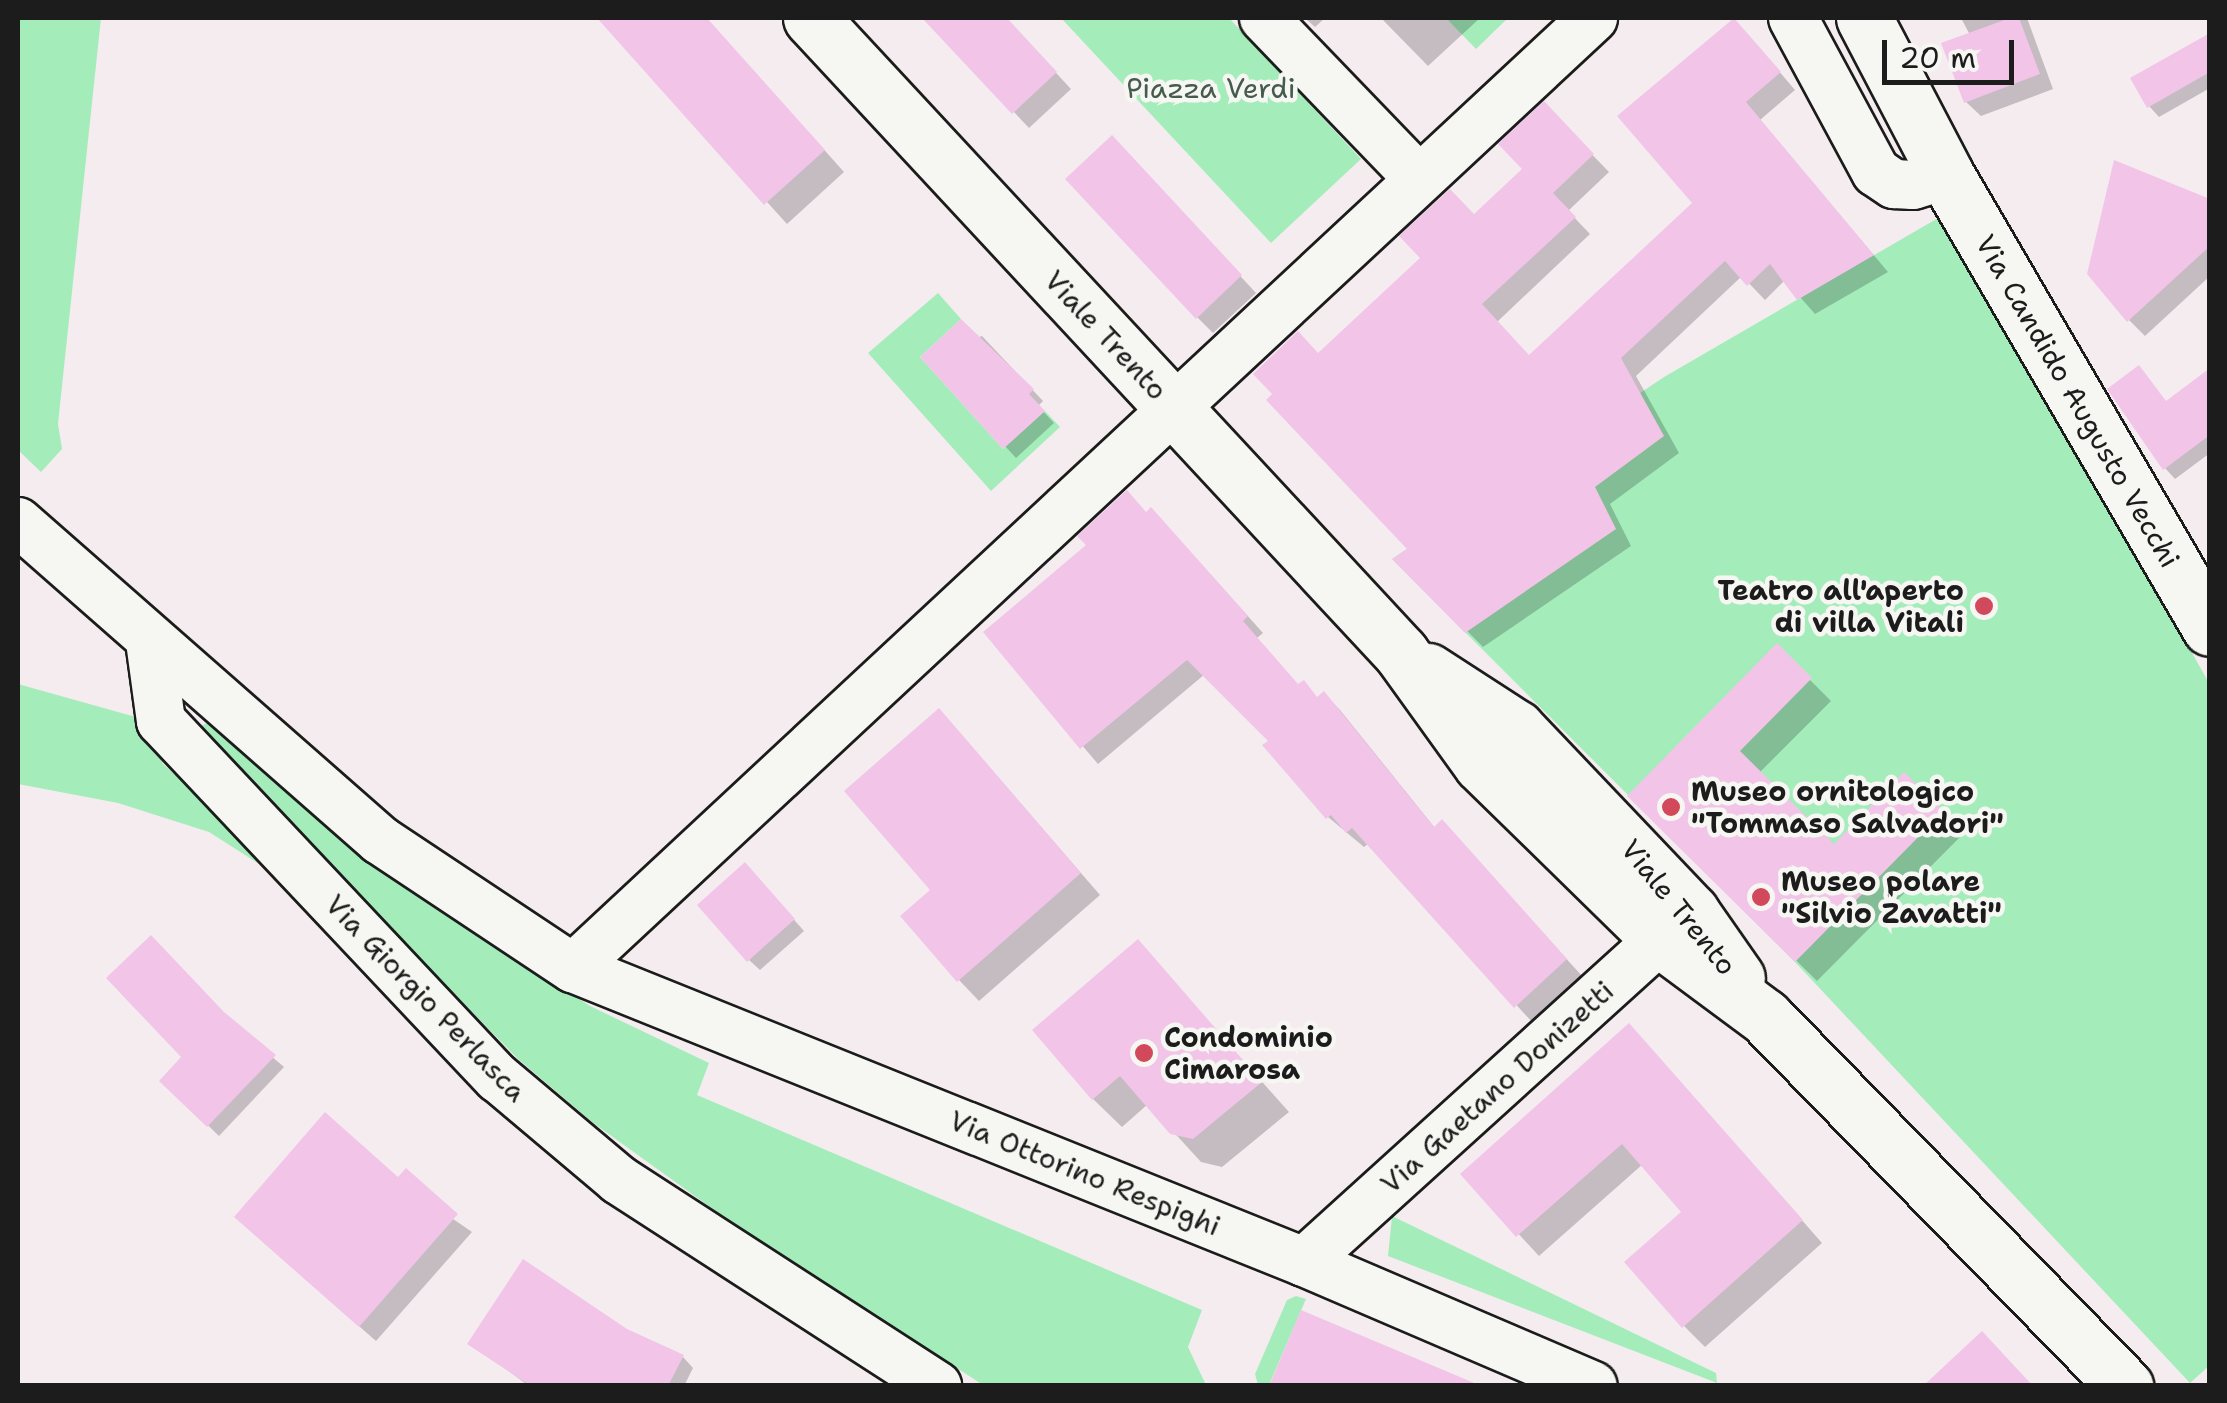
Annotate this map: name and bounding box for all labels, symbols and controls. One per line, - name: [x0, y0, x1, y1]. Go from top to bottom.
- scale bar: [1887, 20, 2020, 82]
- text: 20 m: [1899, 37, 1976, 78]
- park label: Piazza Verdi: [1126, 71, 1296, 105]
- street label: Via Candido Augusto Vecchi: [1969, 229, 2187, 573]
- street label: Viale Trento: [1038, 263, 1174, 407]
- place label: Teatro all'aperto di villa Vitali: [1718, 573, 1964, 639]
- marker: Teatro all'aperto di villa Vitali: [1973, 595, 1995, 617]
- place label: Museo ornitologico "Tommaso Salvadori": [1691, 774, 2004, 840]
- marker: Museo ornitologico "Tommaso Salvadori": [1660, 796, 1682, 818]
- street label: Viale Trento: [1614, 833, 1744, 981]
- place label: Museo polare "Silvio Zavatti": [1781, 864, 2002, 930]
- marker: Museo polare "Silvio Zavatti": [1750, 886, 1772, 908]
- street label: Via Giorgio Perlasca: [319, 888, 533, 1108]
- street label: Via Gaetano Donizetti: [1374, 974, 1620, 1200]
- place label: Condominio Cimarosa: [1164, 1020, 1333, 1086]
- marker: Condominio Cimarosa: [1133, 1042, 1155, 1064]
- street label: Via Ottorino Respighi: [945, 1103, 1225, 1243]

